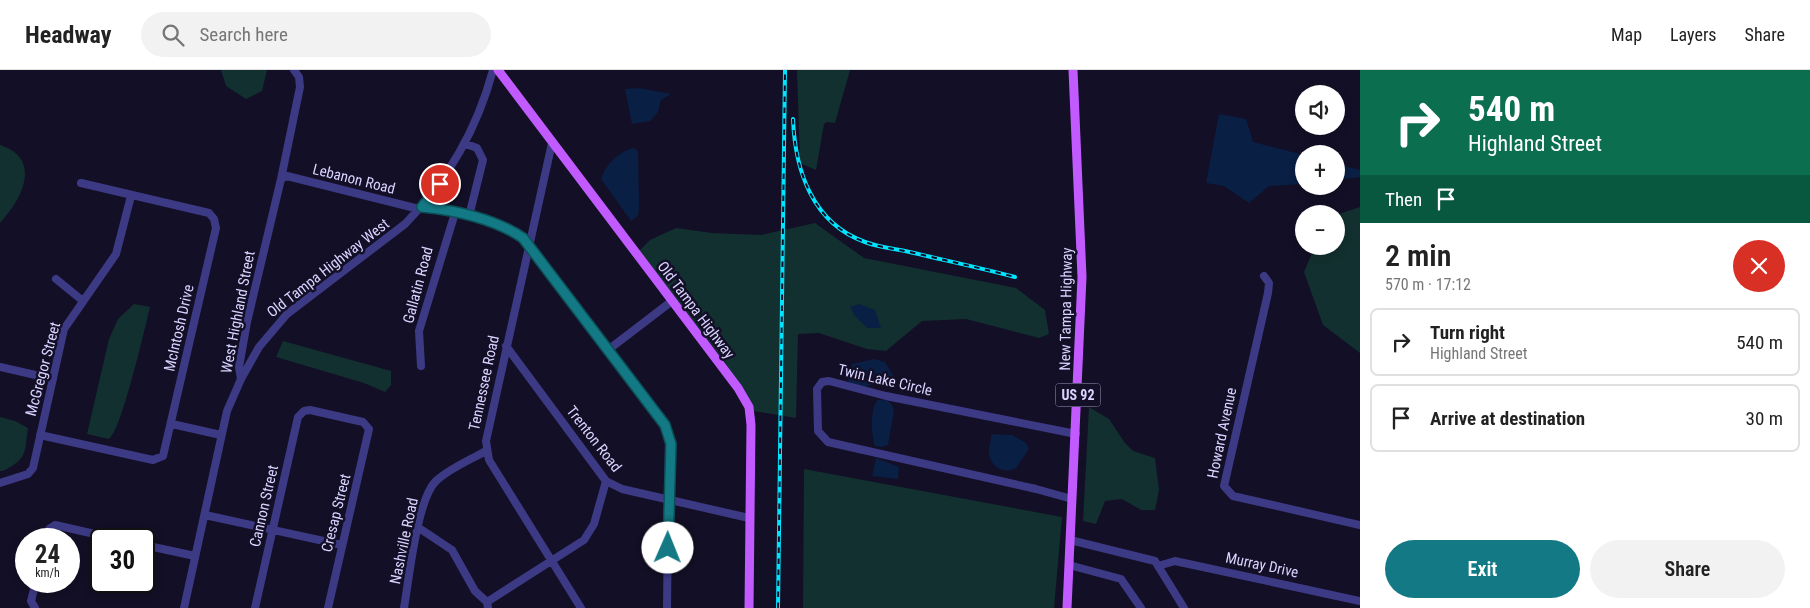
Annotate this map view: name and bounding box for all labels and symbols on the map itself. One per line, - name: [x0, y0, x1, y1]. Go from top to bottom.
- street label: Lebanon Road: [311, 160, 397, 198]
- pin: [419, 163, 461, 205]
- street label: Old Tampa Highway West: [263, 215, 393, 321]
- street label: Gallatin Road: [399, 245, 437, 325]
- street label: New Tampa Highway: [1056, 247, 1076, 371]
- street label: West Highland Street: [217, 249, 259, 375]
- street label: Old Tampa Highway: [654, 258, 738, 362]
- street label: McIntosh Drive: [160, 283, 198, 373]
- street label: McGregor Street: [22, 320, 64, 418]
- street label: Tennessee Road: [465, 334, 503, 432]
- street label: Twin Lake Circle: [836, 360, 934, 400]
- road number: US 92: [1056, 384, 1100, 406]
- street label: Howard Avenue: [1204, 386, 1240, 480]
- street label: Trenton Road: [563, 402, 625, 476]
- street label: Cannon Street: [246, 463, 282, 549]
- street label: Cresap Street: [318, 472, 354, 554]
- street label: Nashville Road: [386, 496, 422, 586]
- position arrow: [641, 521, 693, 573]
- speed limit sign: 30: [90, 528, 155, 593]
- street label: Murray Drive: [1224, 548, 1300, 582]

